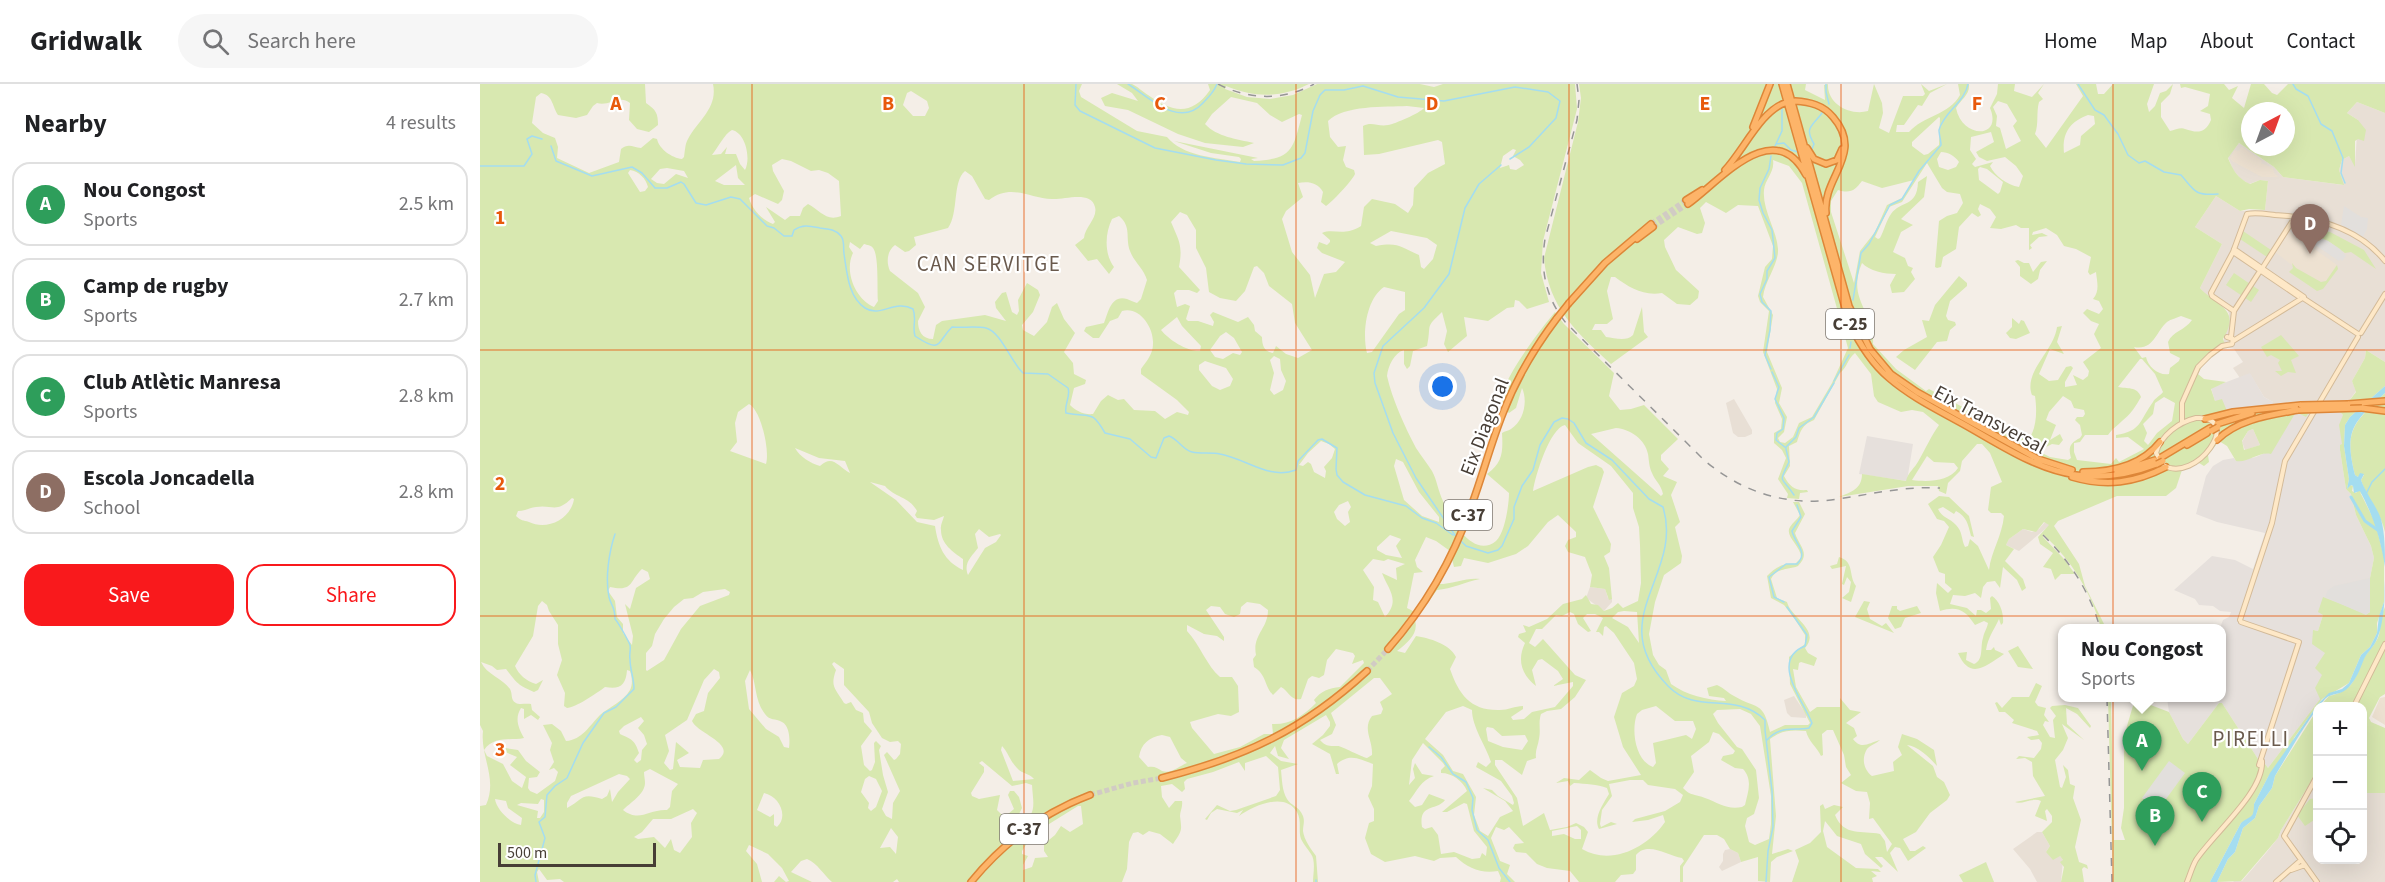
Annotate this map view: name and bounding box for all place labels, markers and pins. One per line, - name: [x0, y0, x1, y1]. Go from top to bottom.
- pin: D: [2290, 204, 2330, 254]
- pin: A: [2122, 722, 2162, 771]
- pin: C: [2182, 772, 2222, 822]
- pin: B: [2136, 796, 2174, 846]

